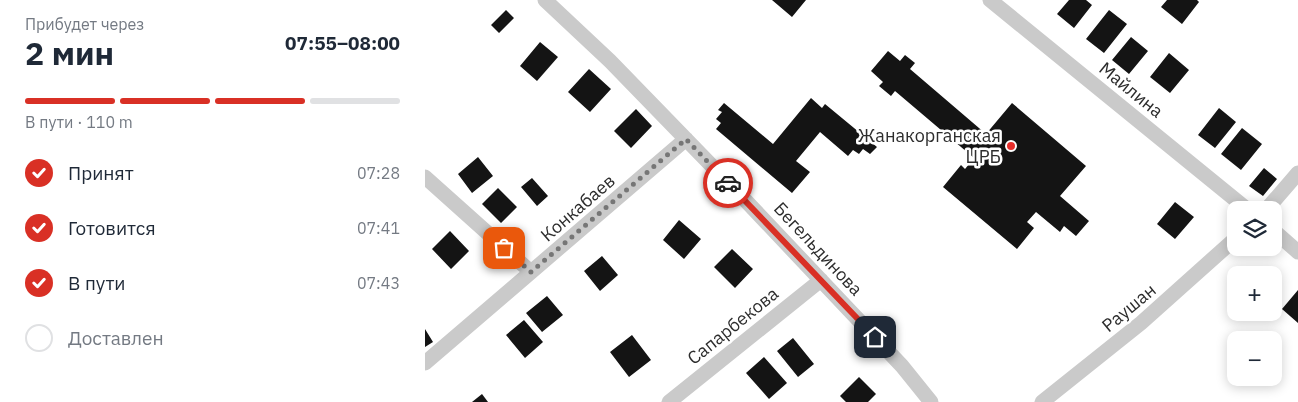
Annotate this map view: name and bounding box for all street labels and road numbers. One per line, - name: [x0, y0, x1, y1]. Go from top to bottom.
- street label: Майлина: [1095, 57, 1168, 123]
- street label: Конкабаев: [536, 169, 620, 246]
- street label: Бегельдинова: [769, 197, 868, 301]
- street label: Раушан: [1097, 278, 1161, 337]
- street label: Сапарбекова: [682, 282, 783, 369]

